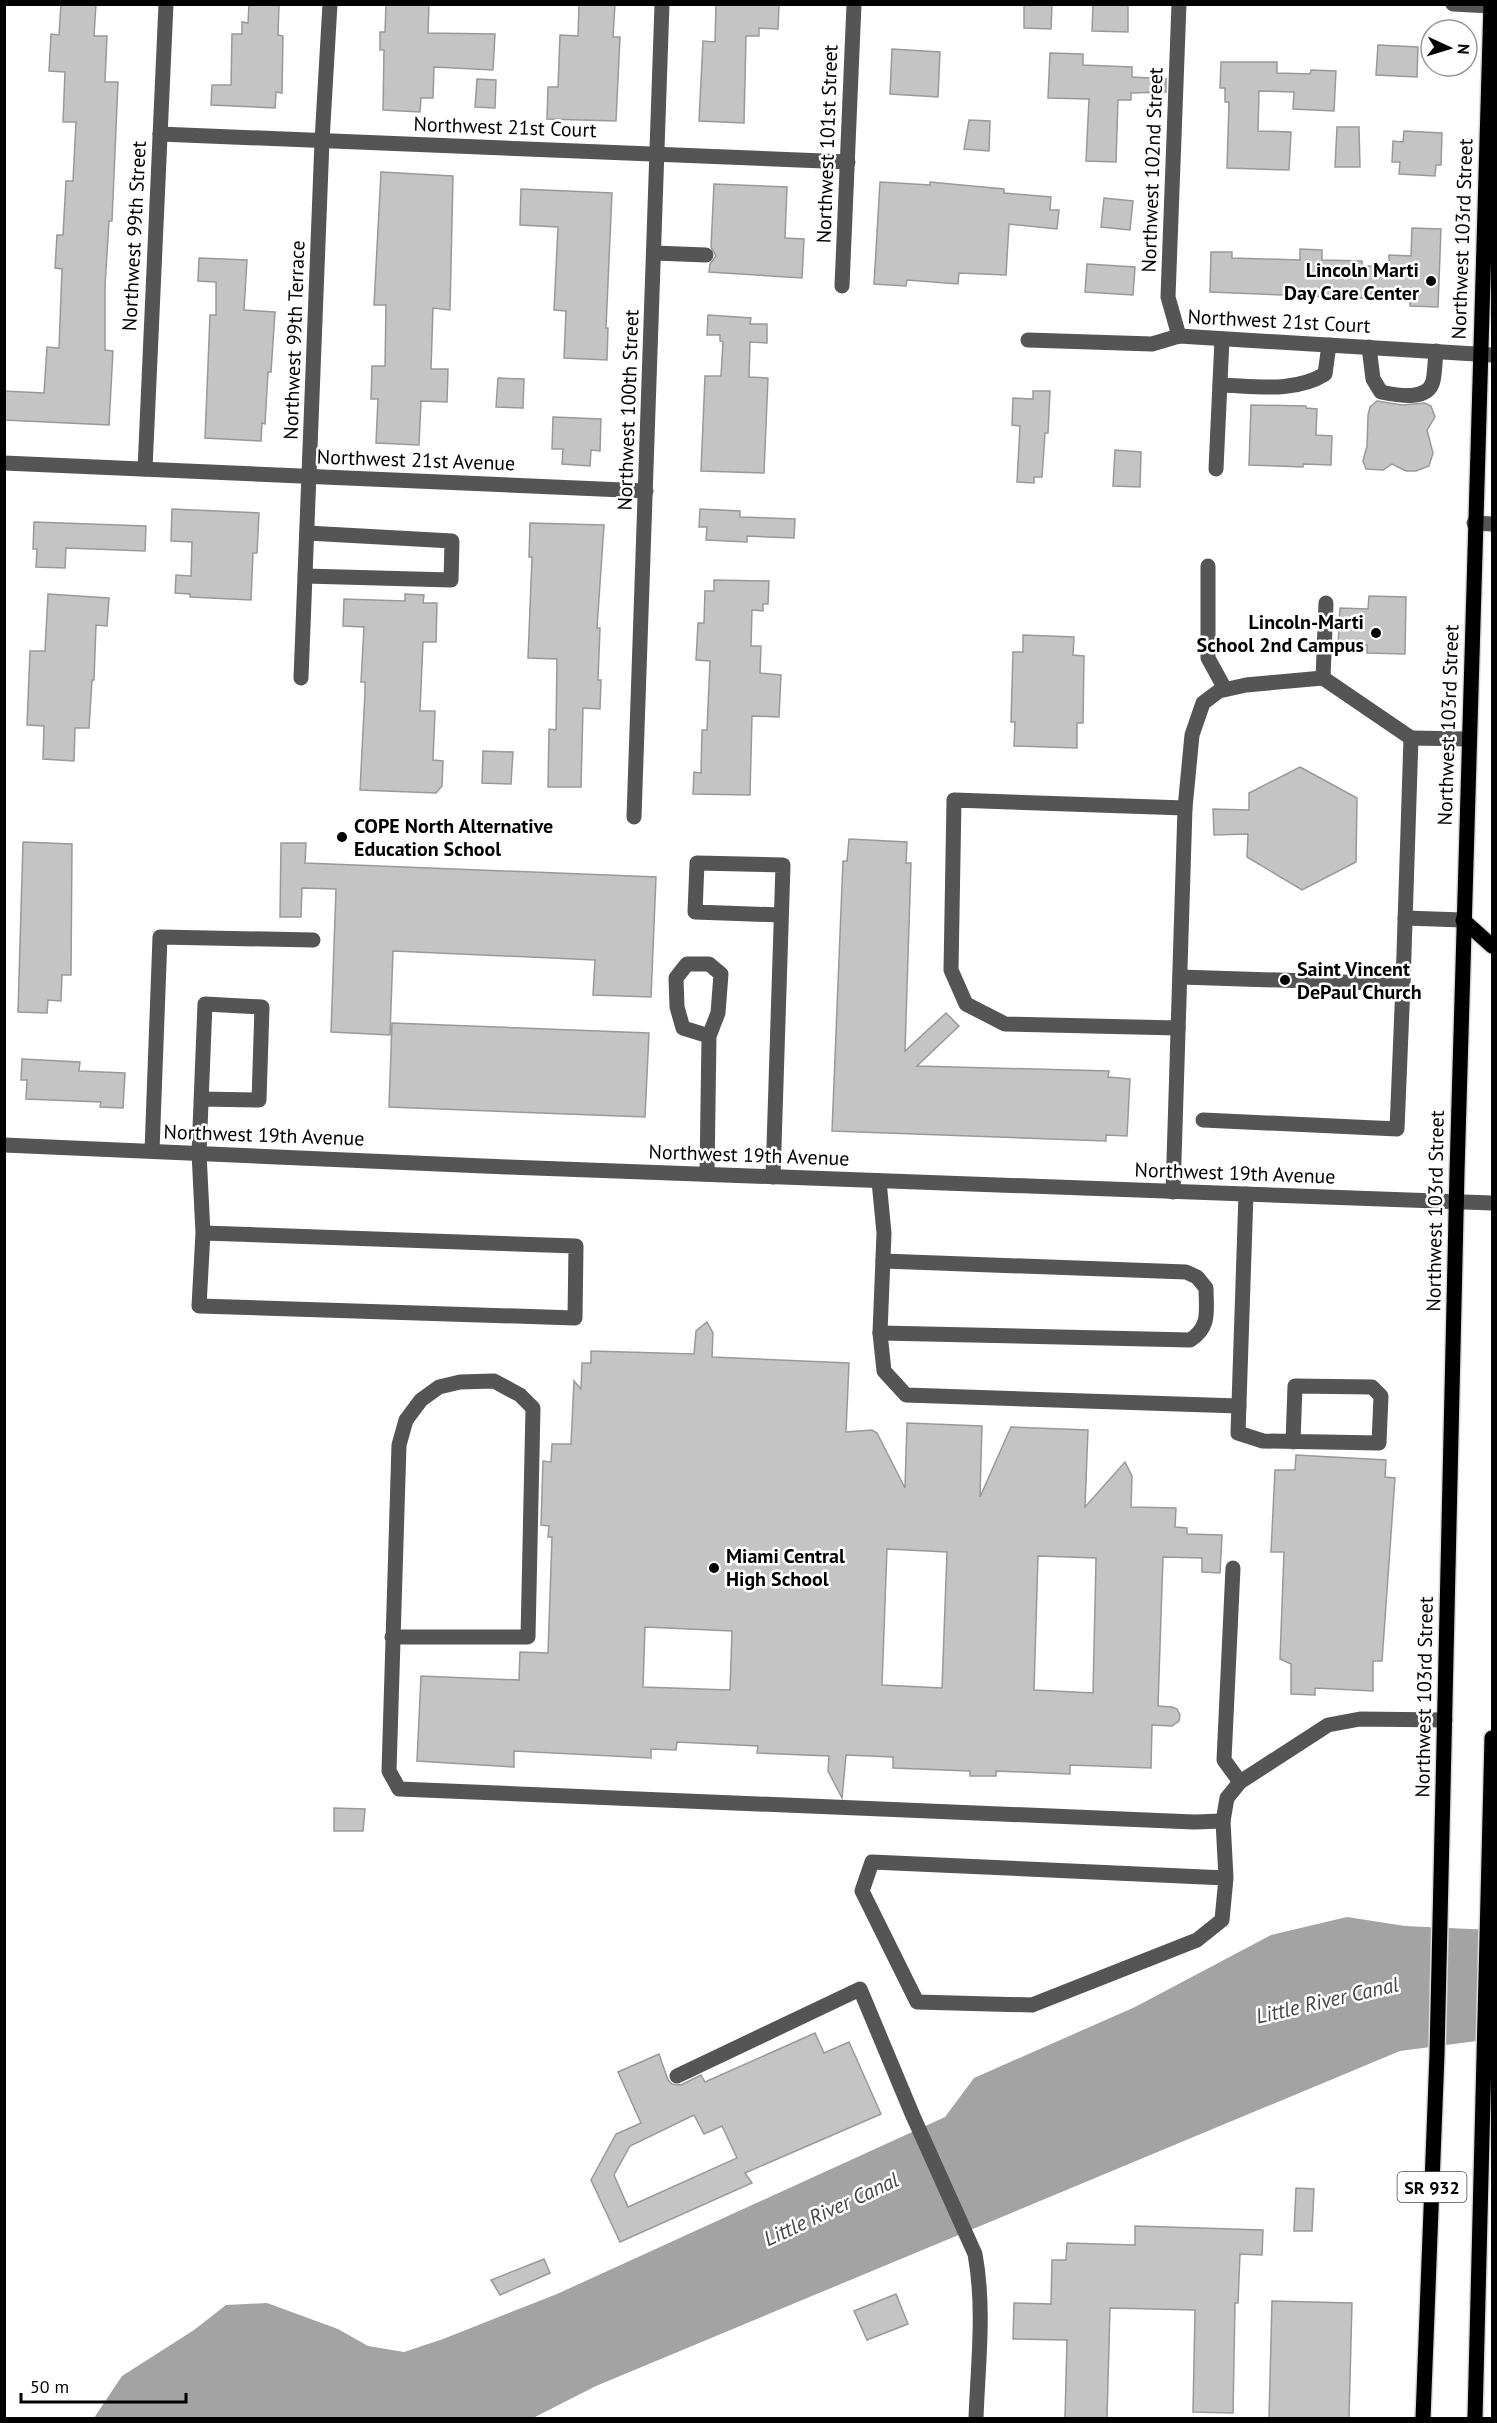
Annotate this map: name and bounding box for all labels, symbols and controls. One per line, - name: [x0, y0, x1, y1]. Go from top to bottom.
- north arrow: [1419, 18, 1479, 78]
- text: N: [1454, 43, 1474, 55]
- street label: Northwest 101st Street: [811, 44, 843, 244]
- street label: Northwest 102nd Street: [1135, 67, 1169, 273]
- street label: Northwest 21st Court: [413, 111, 597, 143]
- street label: Northwest 103rd Street: [1445, 138, 1479, 340]
- street label: Northwest 99th Street: [116, 140, 152, 332]
- street label: Northwest 99th Terrace: [278, 240, 310, 440]
- place label: Lincoln Marti Day Care Center: [1284, 257, 1419, 306]
- marker: Lincoln Marti Day Care Center: [1424, 274, 1438, 288]
- street label: Northwest 21st Court: [1187, 303, 1371, 339]
- street label: Northwest 100th Street: [611, 309, 645, 511]
- street label: Northwest 21st Avenue: [316, 444, 516, 476]
- place label: Lincoln-Marti School 2nd Campus: [1197, 609, 1364, 658]
- street label: Northwest 103rd Street: [1431, 624, 1465, 826]
- marker: Lincoln-Marti School 2nd Campus: [1369, 626, 1383, 640]
- place label: COPE North Alternative Education School: [354, 813, 553, 862]
- marker: COPE North Alternative Education School: [335, 830, 349, 844]
- place label: Saint Vincent DePaul Church: [1297, 956, 1422, 1005]
- marker: Saint Vincent DePaul Church: [1278, 973, 1292, 987]
- street label: Northwest 103rd Street: [1420, 1110, 1450, 1312]
- street label: Northwest 19th Avenue: [163, 1118, 365, 1152]
- street label: Northwest 19th Avenue: [648, 1138, 850, 1172]
- street label: Northwest 19th Avenue: [1134, 1156, 1336, 1190]
- place label: Miami Central High School: [726, 1543, 845, 1592]
- marker: Miami Central High School: [707, 1561, 721, 1575]
- street label: Northwest 103rd Street: [1409, 1596, 1439, 1798]
- water label: Little River Canal: [1253, 1970, 1401, 2030]
- water label: Little River Canal: [759, 2166, 903, 2252]
- road number: SR 932: [1398, 2172, 1466, 2202]
- scale bar: [21, 2366, 186, 2404]
- text: 50 m: [30, 2375, 69, 2398]

